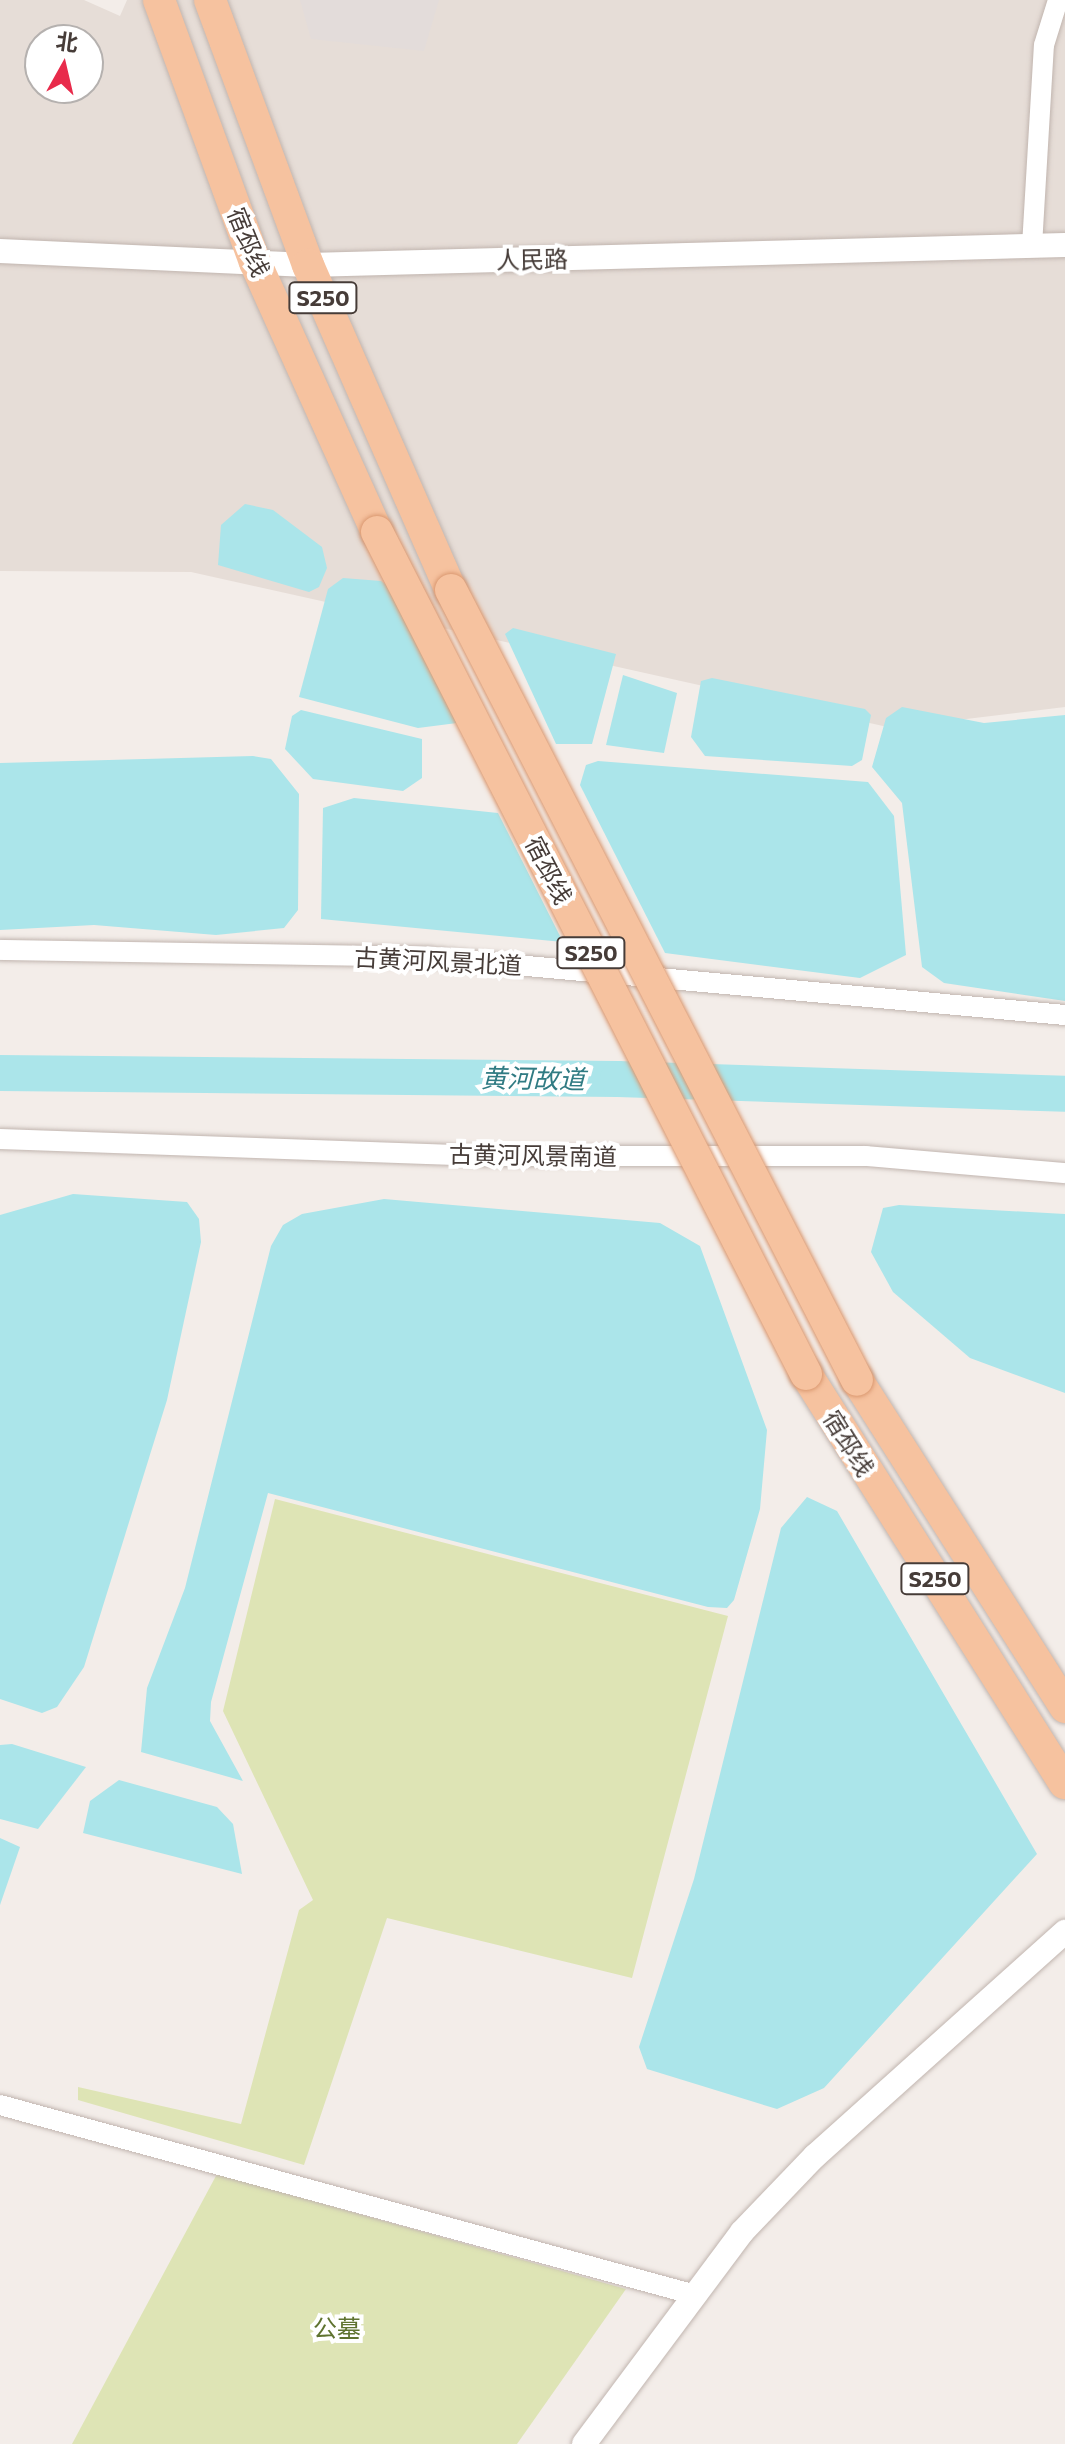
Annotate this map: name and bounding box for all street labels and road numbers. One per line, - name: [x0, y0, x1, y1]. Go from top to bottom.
- street label: 宿邳线: [222, 203, 276, 281]
- street label: 人民路: [496, 244, 568, 274]
- road number: S250: [287, 280, 359, 316]
- street label: 宿邳线: [520, 831, 578, 909]
- road number: S250: [555, 935, 627, 971]
- street label: 古黄河风景北道: [353, 942, 523, 980]
- street label: 古黄河风景南道: [449, 1139, 617, 1171]
- street label: 宿邳线: [818, 1405, 880, 1481]
- road number: S250: [899, 1561, 971, 1597]

